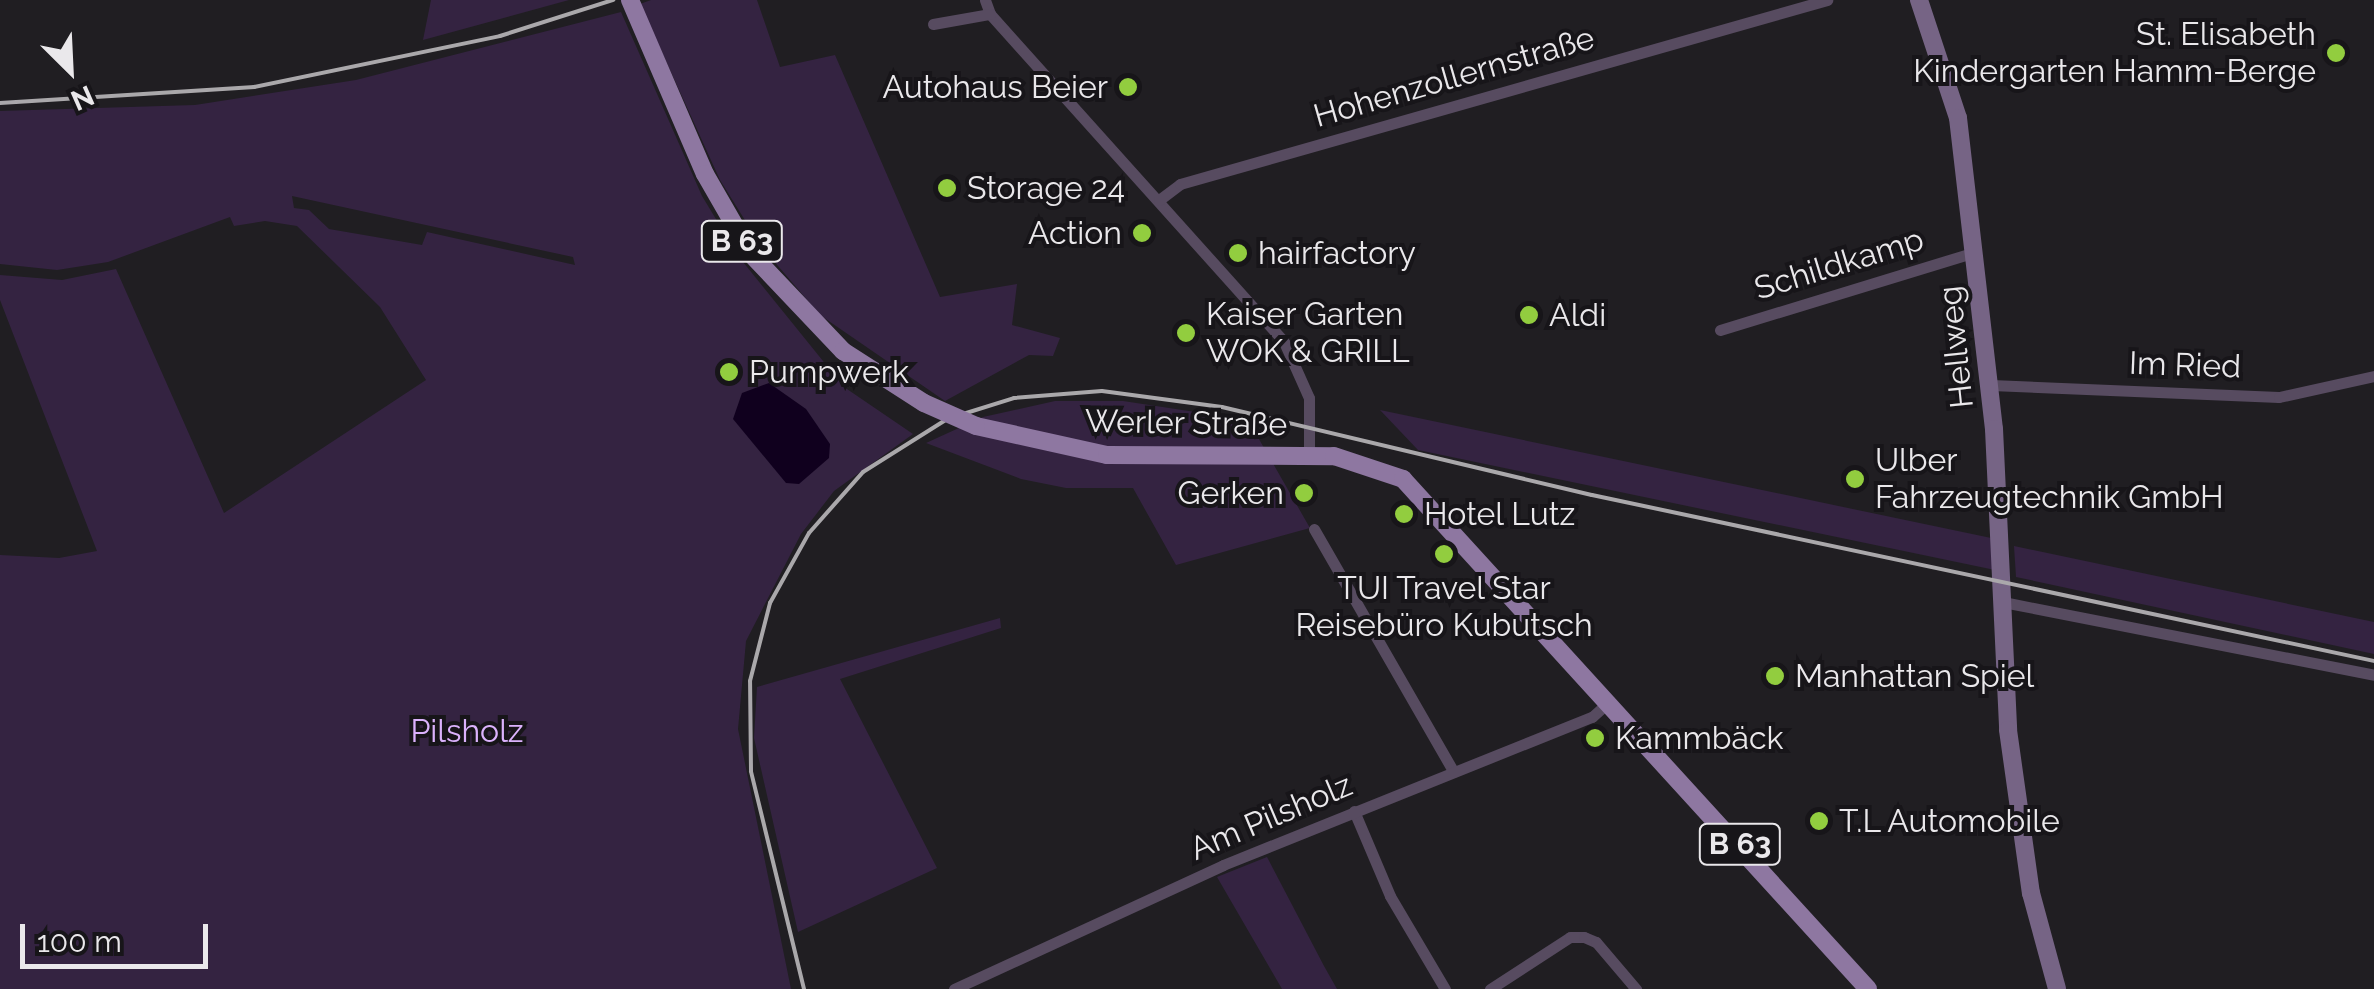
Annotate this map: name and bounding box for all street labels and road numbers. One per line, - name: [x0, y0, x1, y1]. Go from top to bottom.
- street label: Hohenzollernstraße: [1309, 19, 1599, 135]
- road number: B 63: [700, 216, 784, 266]
- street label: Schildkamp: [1750, 220, 1928, 308]
- street label: Hellweg: [1930, 284, 1982, 410]
- street label: Im Ried: [2128, 344, 2242, 386]
- street label: Werler Straße: [1084, 402, 1288, 444]
- street label: Am Pilsholz: [1184, 766, 1358, 868]
- road number: B 63: [1698, 819, 1782, 869]

